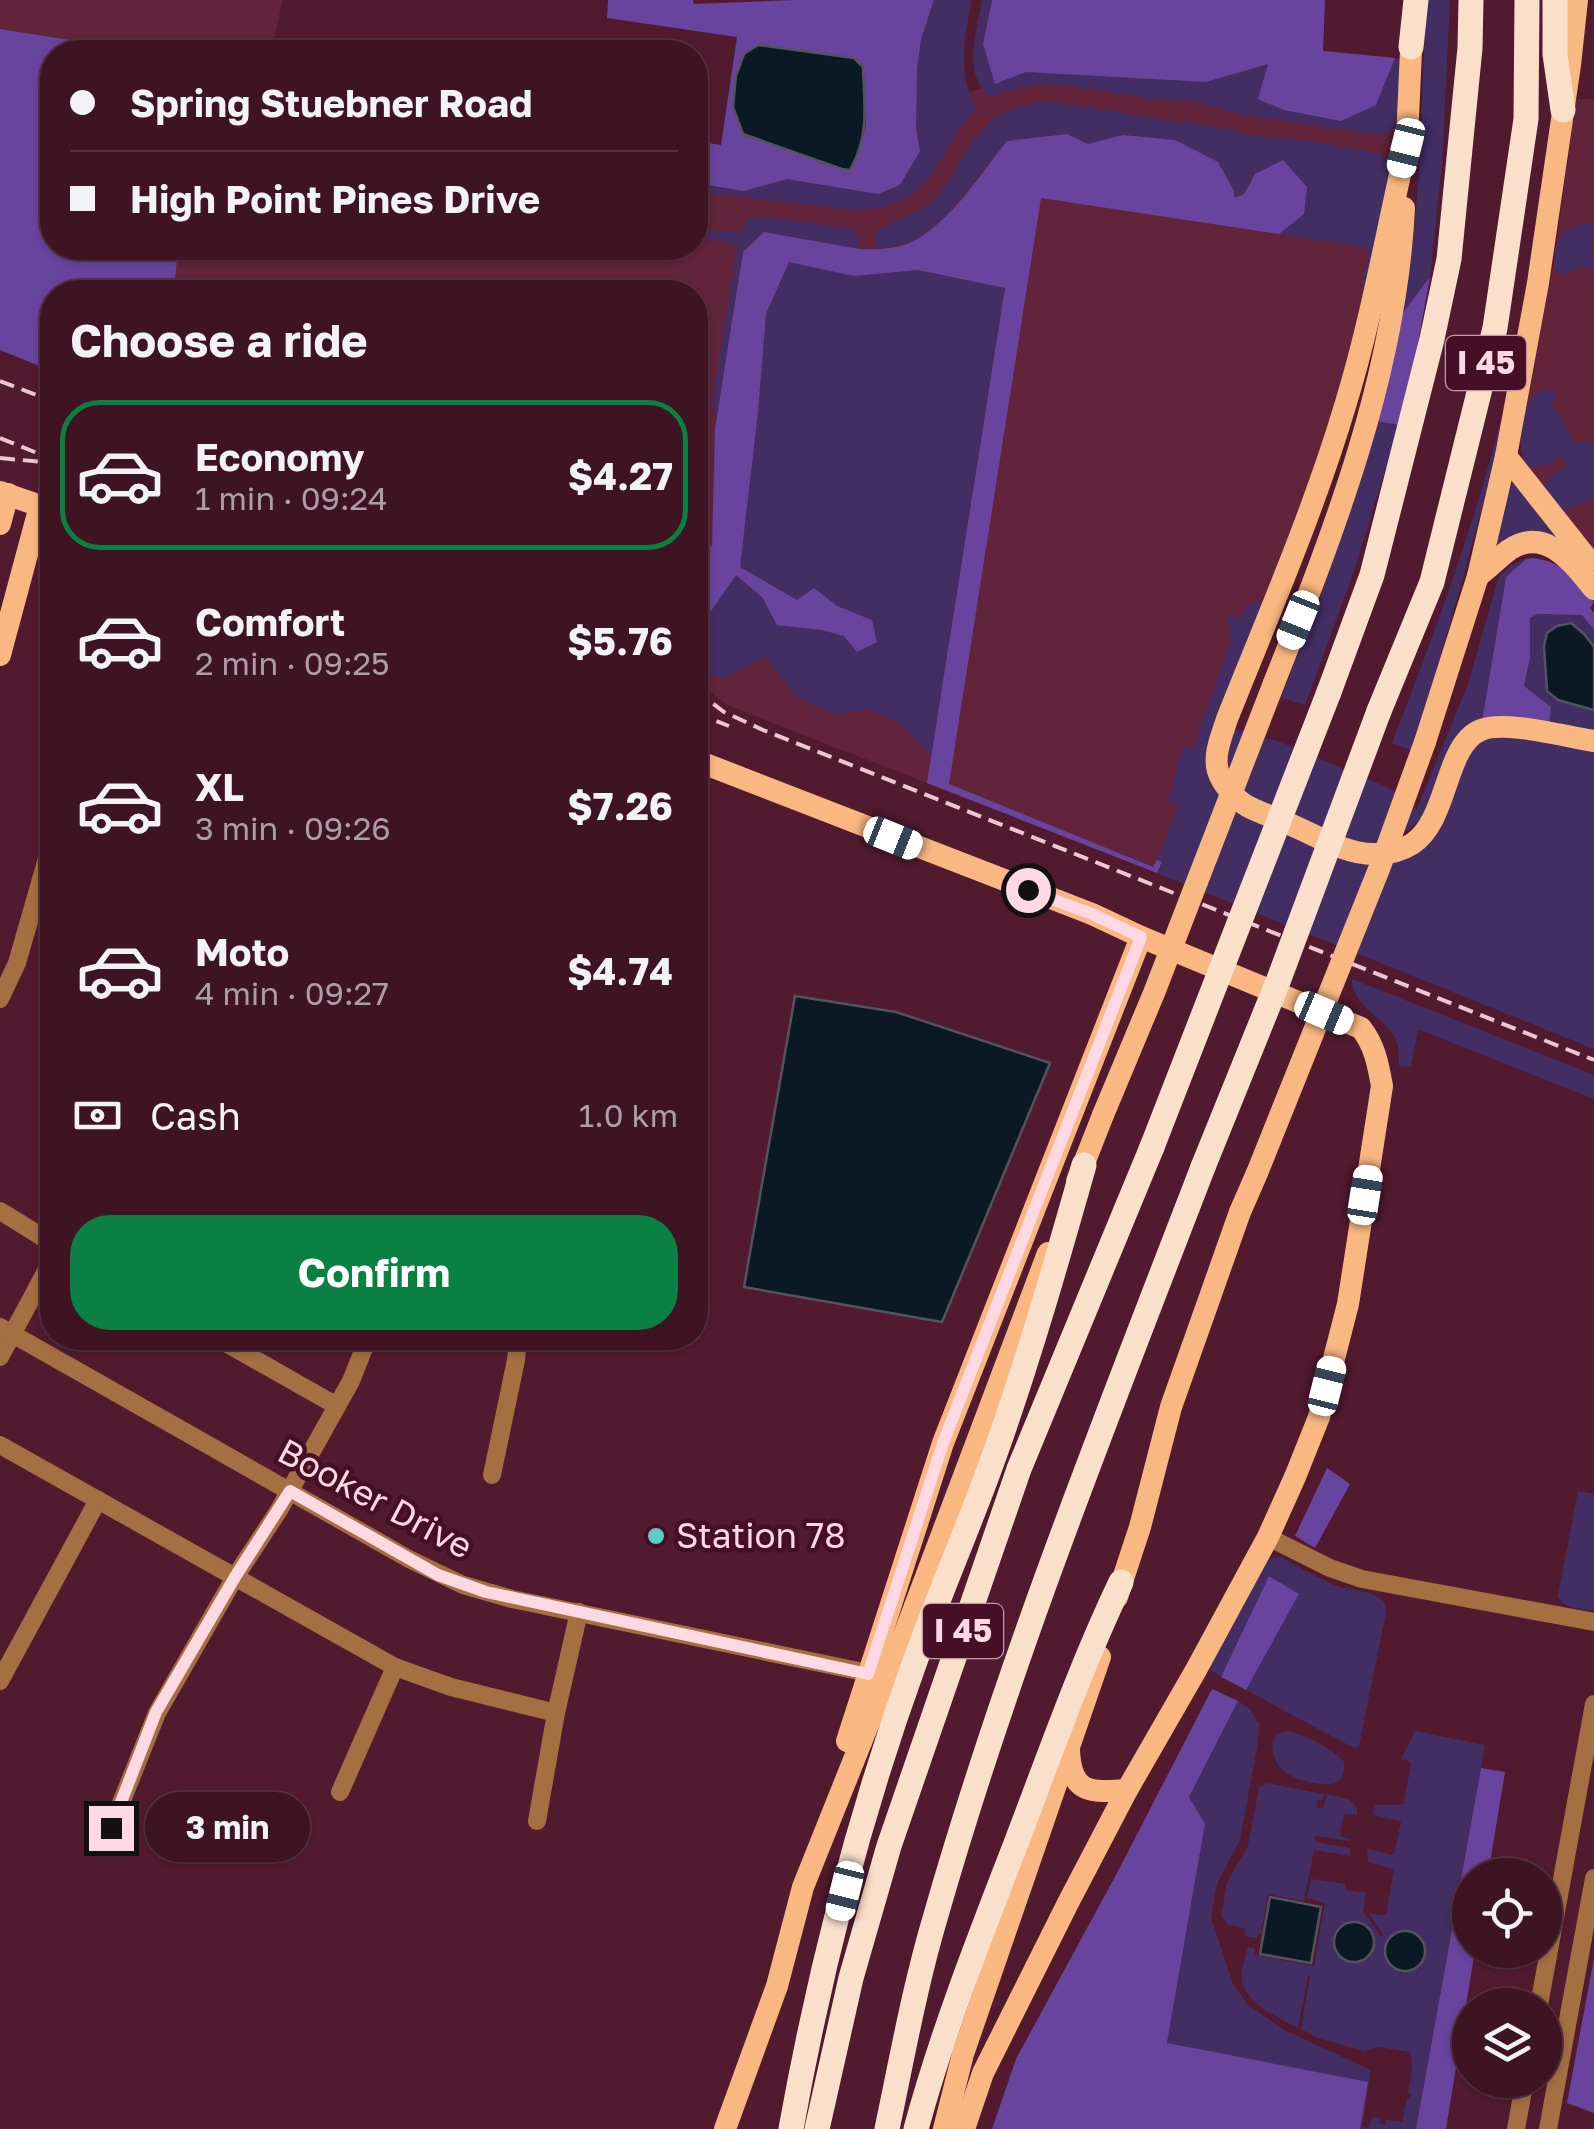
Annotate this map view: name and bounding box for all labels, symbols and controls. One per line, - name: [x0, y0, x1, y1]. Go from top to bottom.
- text: Spring Stuebner Road: [130, 80, 532, 125]
- car: [1384, 115, 1428, 181]
- text: High Point Pines Drive: [130, 176, 540, 221]
- text: Choose a ride: [70, 313, 368, 367]
- road number: I 45: [1446, 336, 1526, 390]
- icon: car: [75, 430, 165, 520]
- text: Economy: [195, 434, 364, 479]
- text: $4.27: [568, 453, 673, 498]
- text: 1 min · 09:24: [195, 479, 388, 517]
- car: [1273, 587, 1323, 653]
- icon: car: [75, 595, 165, 685]
- text: Comfort: [195, 599, 345, 644]
- text: $5.76: [567, 618, 673, 663]
- text: 2 min · 09:25: [195, 644, 390, 682]
- icon: car: [75, 760, 165, 850]
- text: XL: [195, 764, 244, 809]
- text: $7.26: [567, 783, 673, 828]
- text: 3 min · 09:26: [195, 809, 391, 847]
- car: [860, 813, 926, 863]
- route start: [1006, 868, 1051, 913]
- icon: car: [75, 925, 165, 1015]
- text: Moto: [195, 929, 289, 974]
- text: $4.74: [567, 948, 673, 993]
- text: 4 min · 09:27: [195, 974, 389, 1012]
- car: [1291, 987, 1357, 1039]
- icon: cash: [70, 1088, 125, 1143]
- text: Cash: [150, 1093, 241, 1138]
- text: 1.0 km: [579, 1096, 678, 1134]
- car: [1345, 1163, 1385, 1227]
- button: Confirm: [70, 1215, 678, 1330]
- car: [1305, 1353, 1349, 1419]
- street label: Booker Drive: [271, 1429, 480, 1567]
- place label: Station 78: [676, 1514, 846, 1556]
- marker: Station 78: [645, 1525, 667, 1547]
- road number: I 45: [923, 1604, 1003, 1658]
- callout: 3 min: [146, 1793, 311, 1863]
- route end: [89, 1806, 134, 1851]
- text: 3 min: [186, 1808, 269, 1846]
- car: [823, 1858, 867, 1924]
- map controls: [1452, 1858, 1562, 2098]
- button: locate: [1452, 1858, 1562, 1968]
- button: layers: [1452, 1988, 1562, 2098]

